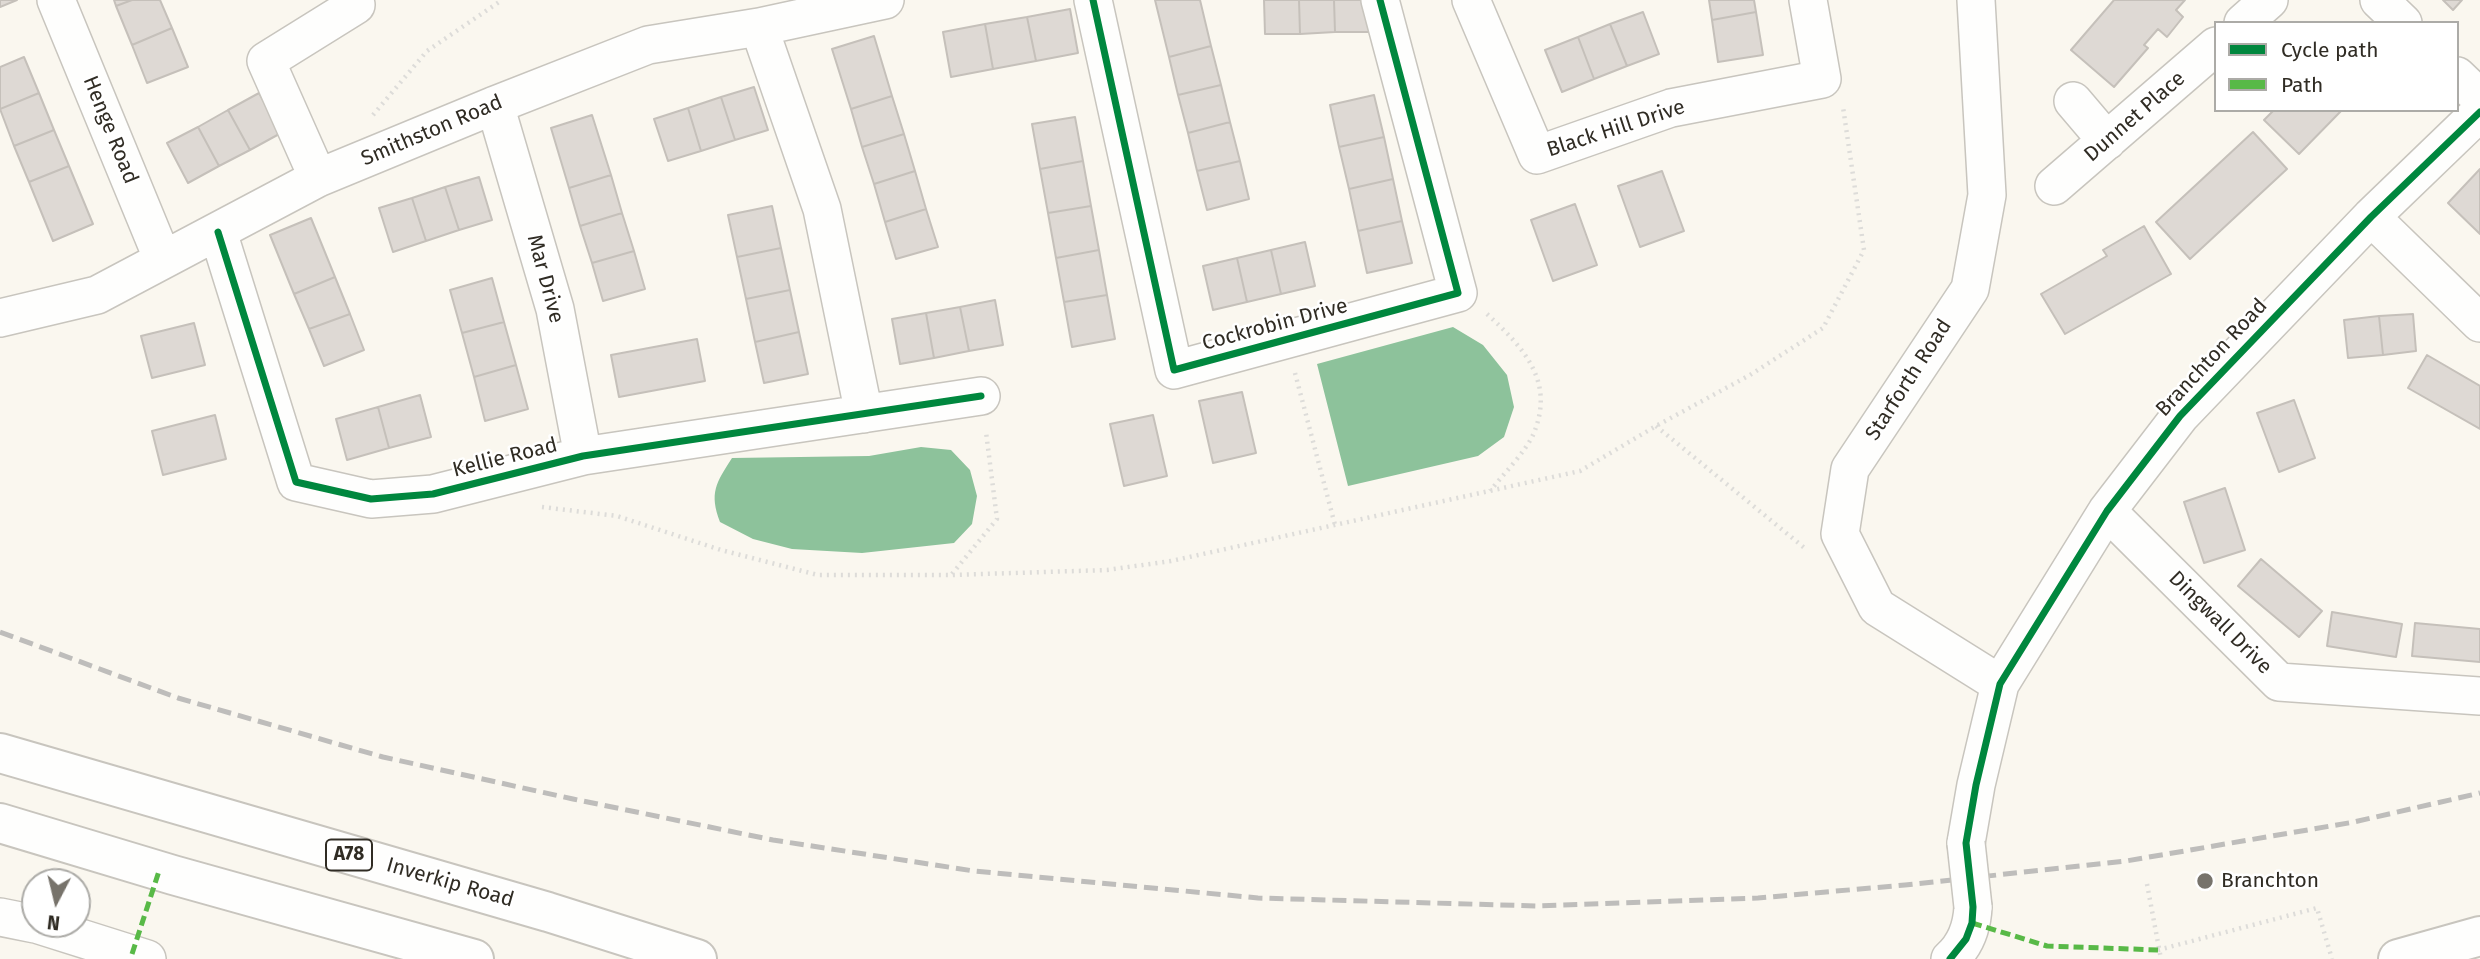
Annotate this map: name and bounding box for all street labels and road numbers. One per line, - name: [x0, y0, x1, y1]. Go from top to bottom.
- street label: Dunnet Place: [2079, 66, 2191, 168]
- street label: Henge Road: [77, 72, 143, 188]
- street label: Smithston Road: [358, 90, 506, 172]
- street label: Black Hill Drive: [1544, 95, 1688, 163]
- street label: Mar Drive: [521, 232, 569, 326]
- street label: Cockrobin Drive: [1199, 293, 1351, 357]
- street label: Branchton Road: [2151, 294, 2273, 422]
- street label: Starforth Road: [1860, 315, 1958, 445]
- street label: Kellie Road: [450, 433, 560, 483]
- street label: Dingwall Drive: [2163, 566, 2277, 680]
- road number: A78: [326, 840, 372, 870]
- street label: Inverkip Road: [383, 853, 517, 913]

